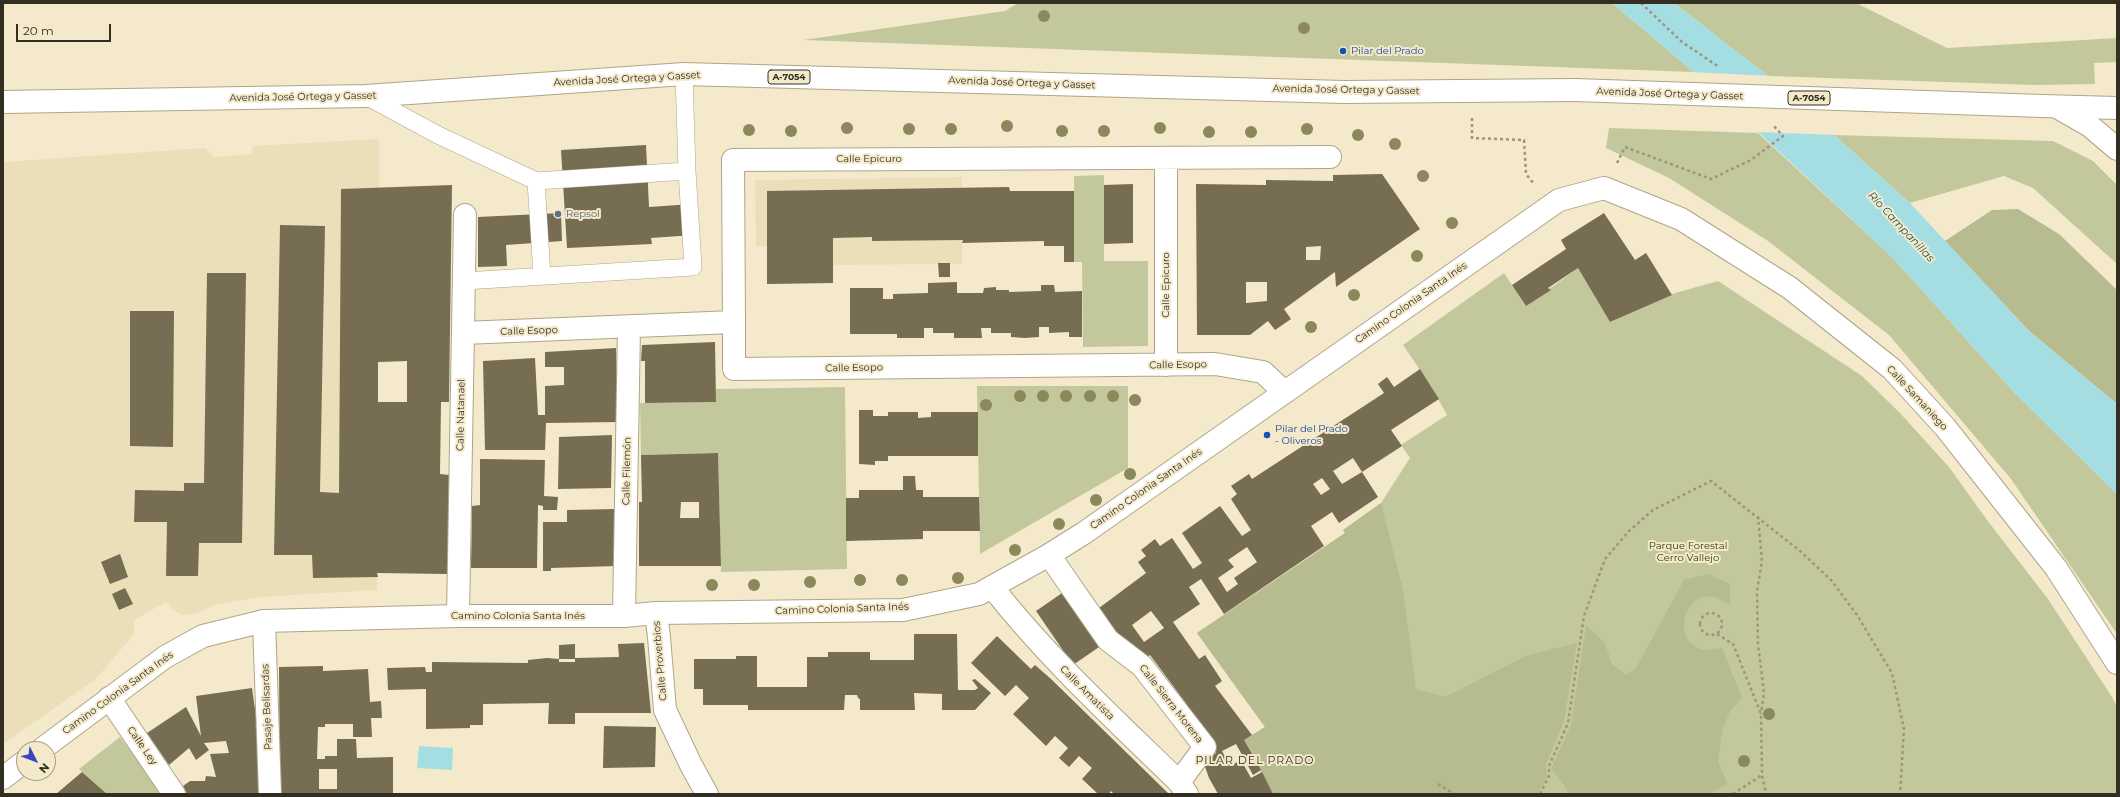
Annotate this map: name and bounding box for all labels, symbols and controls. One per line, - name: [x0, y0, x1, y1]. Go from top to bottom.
- scale bar: [18, 16, 113, 42]
- text: 20 m: [23, 23, 54, 38]
- place label: Pilar del Prado: [1351, 45, 1424, 57]
- marker: Pilar del Prado: [1338, 46, 1348, 56]
- street label: Avenida José Ortega y Gasset: [553, 69, 701, 89]
- road number: A-7054: [768, 70, 810, 84]
- street label: Avenida José Ortega y Gasset: [948, 74, 1096, 92]
- street label: Avenida José Ortega y Gasset: [1272, 83, 1420, 97]
- street label: Avenida José Ortega y Gasset: [1596, 85, 1744, 103]
- street label: Avenida José Ortega y Gasset: [229, 90, 377, 104]
- road number: A-7054: [1788, 91, 1830, 105]
- street label: Calle Epicuro: [836, 153, 902, 165]
- water label: Río Campanillas: [1865, 189, 1937, 265]
- place label: Repsol: [566, 208, 600, 220]
- marker: Repsol: [553, 209, 563, 219]
- street label: Calle Epicuro: [1160, 252, 1172, 318]
- street label: Camino Colonia Santa Inés: [1353, 260, 1469, 346]
- street label: Calle Esopo: [500, 324, 558, 338]
- street label: Calle Esopo: [1149, 358, 1207, 372]
- street label: Calle Esopo: [825, 361, 883, 375]
- street label: Calle Samaniego: [1884, 363, 1950, 433]
- street label: Calle Natanael: [454, 379, 468, 451]
- place label: Pilar del Prado - Oliveros: [1275, 423, 1348, 446]
- marker: Pilar del Prado - Oliveros: [1262, 430, 1272, 440]
- street label: Calle Filemón: [620, 437, 634, 505]
- street label: Camino Colonia Santa Inés: [1088, 446, 1204, 532]
- park label: Parque Forestal Cerro Vallejo: [1649, 540, 1727, 564]
- street label: Camino Colonia Santa Inés: [775, 601, 909, 617]
- street label: Camino Colonia Santa Inés: [451, 610, 585, 622]
- street label: Calle Proverbios: [651, 621, 669, 701]
- street label: Camino Colonia Santa Inés: [60, 649, 176, 737]
- street label: Calle Sierra Morena: [1137, 662, 1205, 746]
- street label: Calle Amatista: [1057, 663, 1117, 723]
- street label: Pasaje Belisardas: [259, 664, 275, 750]
- street label: Calle Ley: [124, 724, 160, 768]
- north arrow: [16, 741, 56, 781]
- district label: PILAR DEL PRADO: [1195, 754, 1315, 768]
- text: N: [36, 760, 52, 776]

